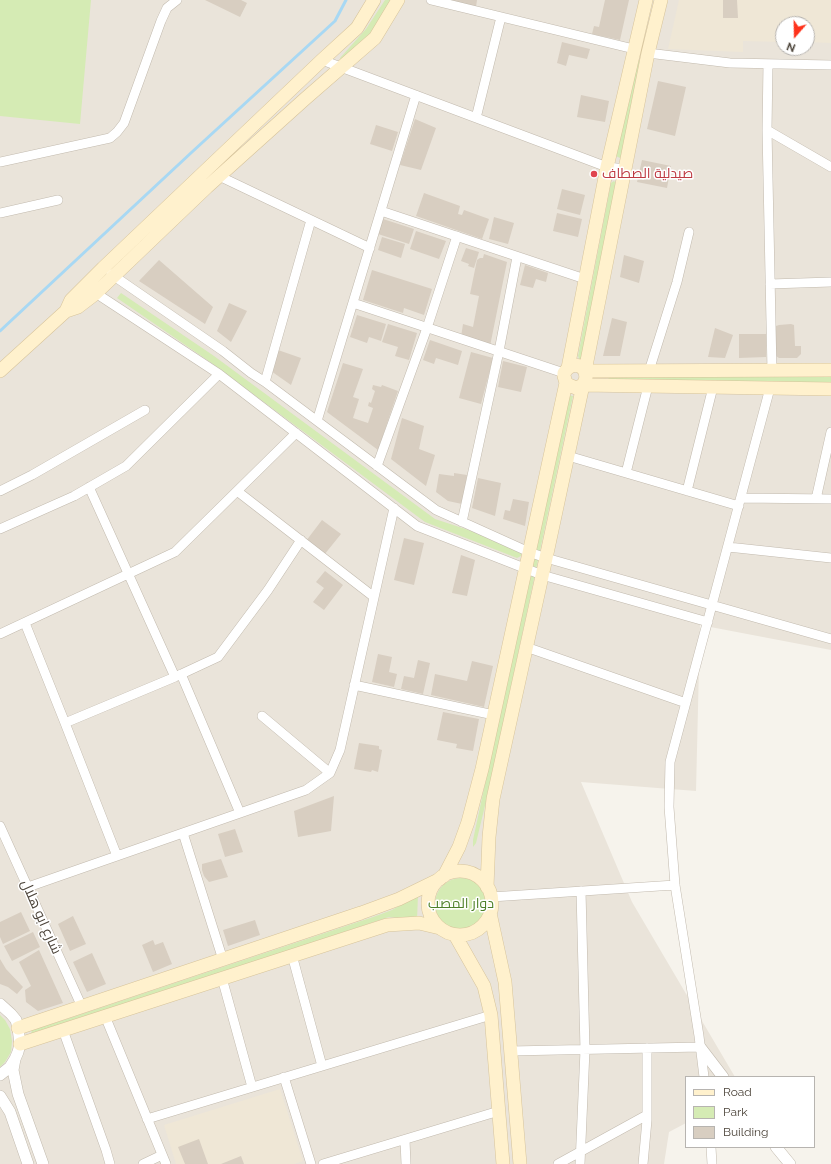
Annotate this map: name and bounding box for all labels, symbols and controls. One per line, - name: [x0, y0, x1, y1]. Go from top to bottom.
- north arrow: [775, 16, 815, 56]
- text: N: [785, 39, 797, 54]
- place label: صيدلية الصطاف: [602, 166, 693, 182]
- marker: صيدلية الصطاف: [589, 169, 599, 179]
- street label: شارع ابو هلال: [17, 877, 65, 957]
- park label: دوار المصب: [428, 896, 494, 912]
- legend: [685, 1076, 815, 1148]
- text: Road: [723, 1085, 752, 1099]
- text: Park: [723, 1105, 748, 1119]
- text: Building: [723, 1125, 769, 1139]

